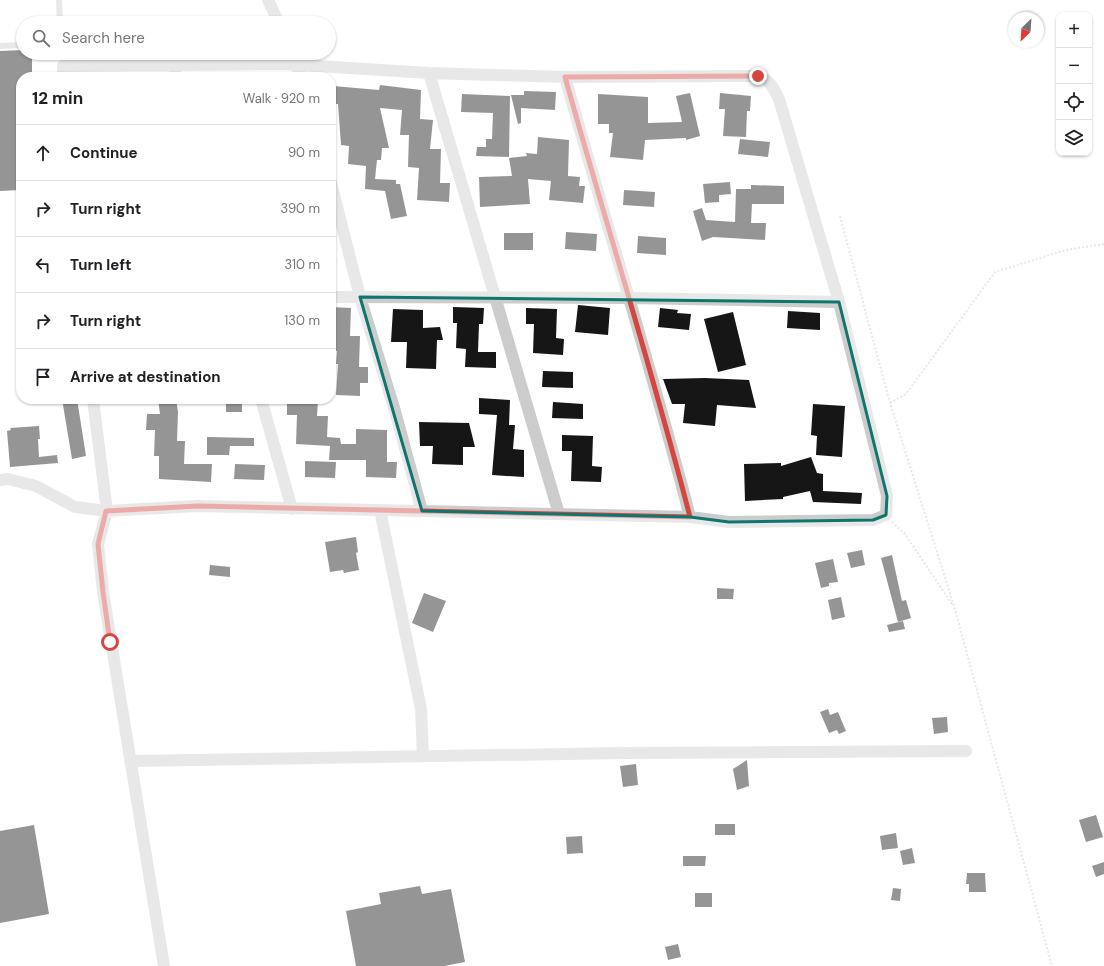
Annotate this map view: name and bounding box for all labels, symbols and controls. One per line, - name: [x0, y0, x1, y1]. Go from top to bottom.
- north arrow: [1008, 12, 1044, 48]
- map controls: [1056, 12, 1092, 156]
- button: +: [1056, 12, 1092, 48]
- search box: [16, 16, 336, 60]
- icon: search: [30, 27, 52, 49]
- text: Search here: [62, 28, 145, 48]
- button: −: [1056, 48, 1092, 84]
- route end: [749, 67, 767, 85]
- button: locate: [1056, 84, 1092, 120]
- text: 12 min: [32, 87, 83, 109]
- text: Walk · 920 m: [243, 90, 320, 107]
- button: layers: [1056, 120, 1092, 156]
- icon: ahead: [32, 142, 54, 164]
- text: Continue: [70, 143, 138, 163]
- text: 90 m: [288, 144, 320, 161]
- icon: right: [32, 198, 54, 220]
- text: Turn right: [70, 199, 141, 219]
- text: 390 m: [281, 200, 320, 217]
- icon: left: [32, 254, 54, 276]
- text: Turn left: [70, 255, 131, 275]
- text: 310 m: [285, 256, 320, 273]
- icon: right: [32, 310, 54, 332]
- text: Turn right: [70, 311, 141, 331]
- text: 130 m: [284, 312, 320, 329]
- icon: arrive: [32, 366, 54, 388]
- text: Arrive at destination: [70, 367, 221, 387]
- route start: [101, 633, 119, 651]

